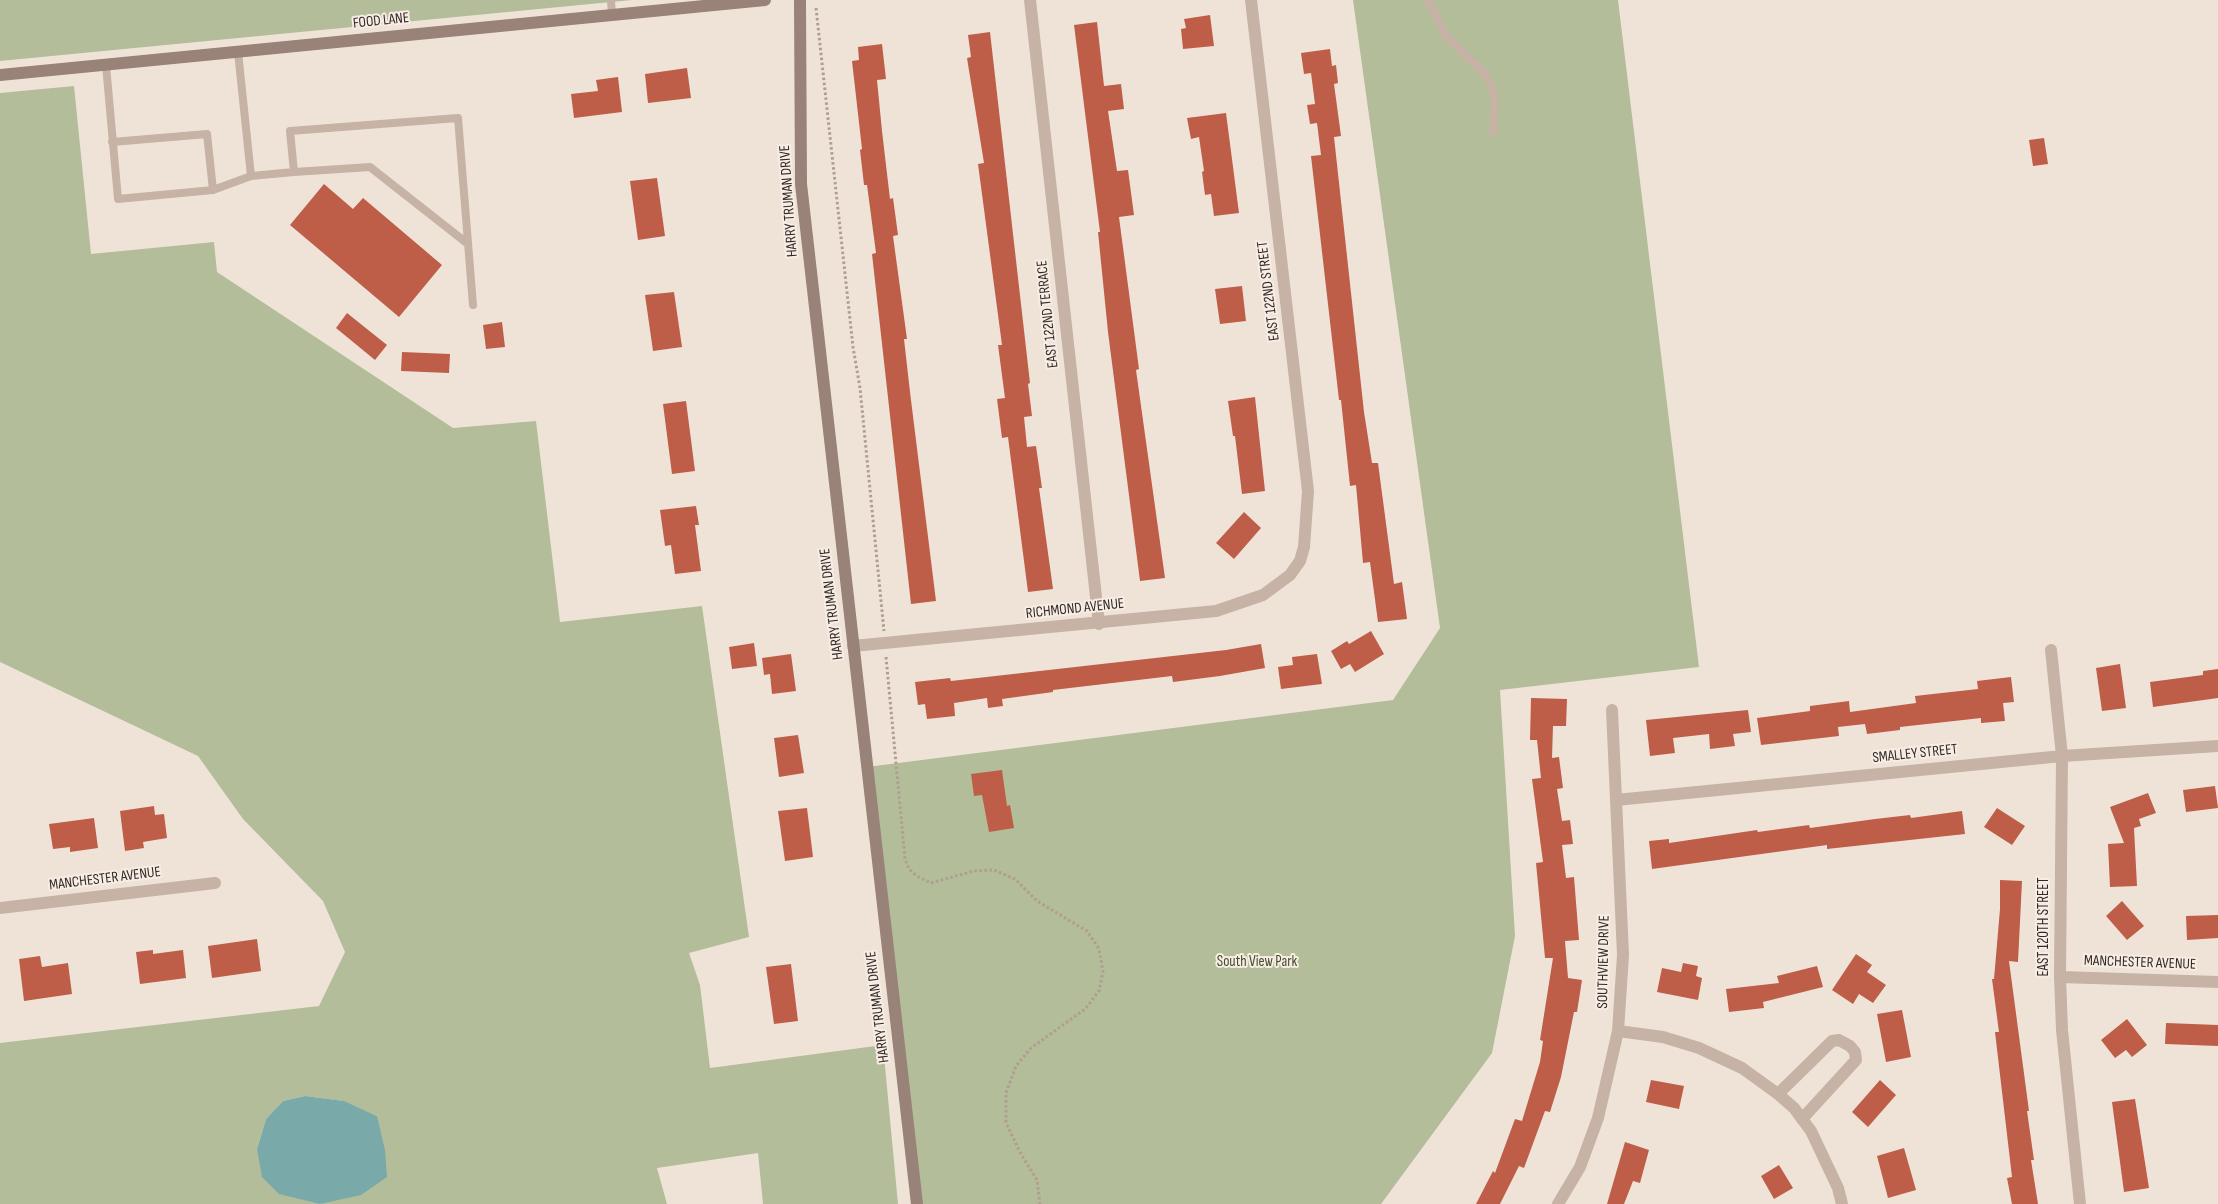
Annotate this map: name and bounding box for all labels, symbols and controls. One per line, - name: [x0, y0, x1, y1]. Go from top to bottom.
- street label: FOOD LANE: [352, 9, 410, 33]
- street label: HARRY TRUMAN DRIVE: [776, 144, 802, 258]
- street label: EAST 122ND STREET: [1254, 240, 1284, 342]
- street label: EAST 122ND TERRACE: [1033, 259, 1063, 369]
- street label: HARRY TRUMAN DRIVE: [816, 547, 848, 661]
- street label: RICHMOND AVENUE: [1025, 595, 1125, 623]
- street label: SMALLEY STREET: [1872, 741, 1958, 767]
- street label: MANCHESTER AVENUE: [48, 863, 162, 895]
- street label: EAST 120TH STREET: [2035, 877, 2053, 977]
- street label: SOUTHVIEW DRIVE: [1594, 915, 1614, 1009]
- street label: HARRY TRUMAN DRIVE: [862, 950, 894, 1064]
- street label: MANCHESTER AVENUE: [2084, 952, 2196, 974]
- park label: South View Park: [1217, 953, 1297, 971]

